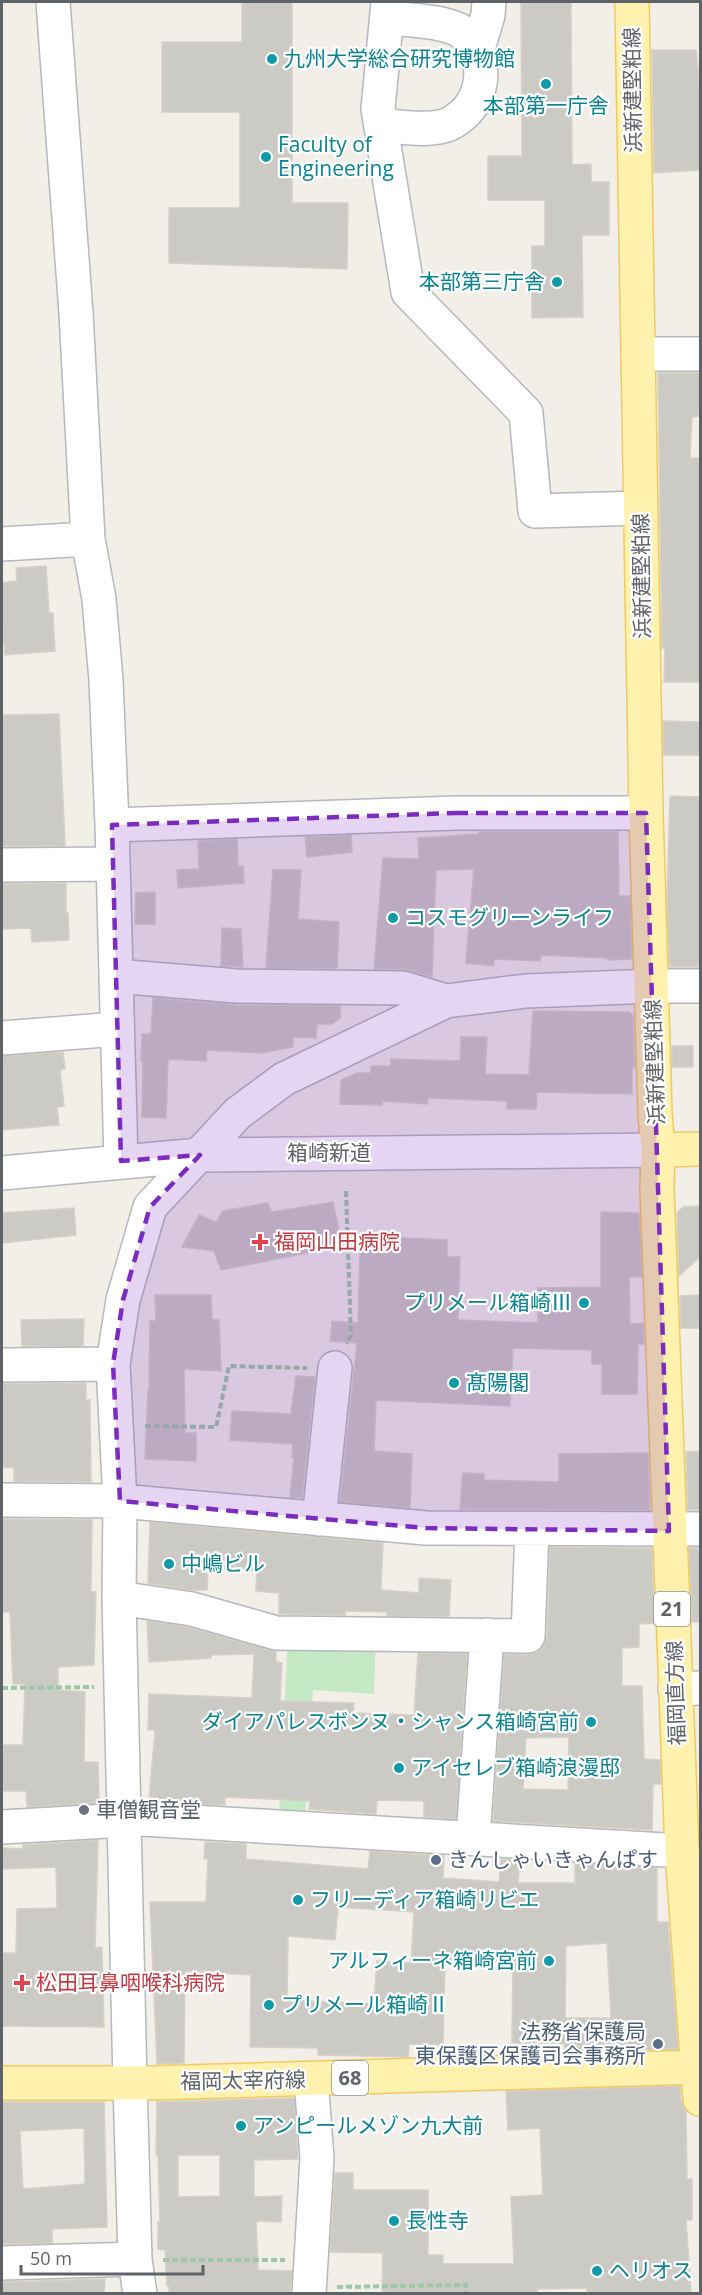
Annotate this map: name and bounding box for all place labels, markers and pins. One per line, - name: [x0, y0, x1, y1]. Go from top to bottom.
- place label: 九州大学総合研究博物館: [284, 44, 515, 72]
- marker: 九州大学総合研究博物館: [265, 52, 279, 66]
- marker: 本部第一庁舎: [539, 77, 553, 91]
- place label: 本部第一庁舎: [483, 91, 609, 119]
- place label: Faculty of Engineering: [278, 130, 394, 182]
- marker: Faculty of Engineering: [259, 150, 273, 164]
- place label: 本部第三庁舎: [419, 267, 545, 295]
- marker: 本部第三庁舎: [550, 275, 564, 289]
- place label: コスモグリーンライフ: [405, 903, 614, 931]
- marker: コスモグリーンライフ: [386, 911, 400, 925]
- place label: 福岡山田病院: [274, 1227, 400, 1255]
- marker: 福岡山田病院: [251, 1233, 269, 1251]
- place label: プリメール箱崎Ⅲ: [404, 1288, 572, 1316]
- marker: プリメール箱崎Ⅲ: [577, 1296, 591, 1310]
- place label: 髙陽閣: [466, 1368, 529, 1396]
- marker: 髙陽閣: [447, 1376, 461, 1390]
- place label: 中嶋ビル: [181, 1549, 265, 1577]
- marker: 中嶋ビル: [162, 1557, 176, 1571]
- place label: ダイアパレスボンヌ・シャンス箱崎宮前: [202, 1707, 579, 1735]
- marker: ダイアパレスボンヌ・シャンス箱崎宮前: [584, 1715, 598, 1729]
- place label: アイセレブ箱崎浪漫邸: [411, 1753, 620, 1781]
- marker: アイセレブ箱崎浪漫邸: [392, 1761, 406, 1775]
- place label: 車僧観音堂: [96, 1795, 201, 1823]
- marker: 車僧観音堂: [77, 1803, 91, 1817]
- place label: きんしゃいきゃんぱす: [448, 1845, 658, 1873]
- marker: きんしゃいきゃんぱす: [429, 1853, 443, 1867]
- place label: フリーディア箱崎リビエ: [310, 1885, 540, 1913]
- marker: フリーディア箱崎リビエ: [291, 1893, 305, 1907]
- place label: アルフィーネ箱崎宮前: [328, 1946, 537, 1974]
- marker: アルフィーネ箱崎宮前: [542, 1954, 556, 1968]
- place label: 松田耳鼻咽喉科病院: [36, 1968, 225, 1996]
- marker: 松田耳鼻咽喉科病院: [13, 1974, 31, 1992]
- place label: プリメール箱崎Ⅱ: [281, 1990, 449, 2018]
- marker: プリメール箱崎Ⅱ: [262, 1998, 276, 2012]
- place label: 法務省保護局 東保護区保護司会事務所: [415, 2017, 646, 2069]
- marker: 法務省保護局 東保護区保護司会事務所: [651, 2037, 665, 2051]
- place label: アンピールメゾン九大前: [253, 2111, 483, 2139]
- marker: アンピールメゾン九大前: [234, 2119, 248, 2133]
- place label: 長性寺: [406, 2206, 469, 2234]
- marker: 長性寺: [387, 2214, 401, 2228]
- place label: ヘリオス: [609, 2256, 693, 2284]
- marker: ヘリオス: [590, 2264, 604, 2278]

